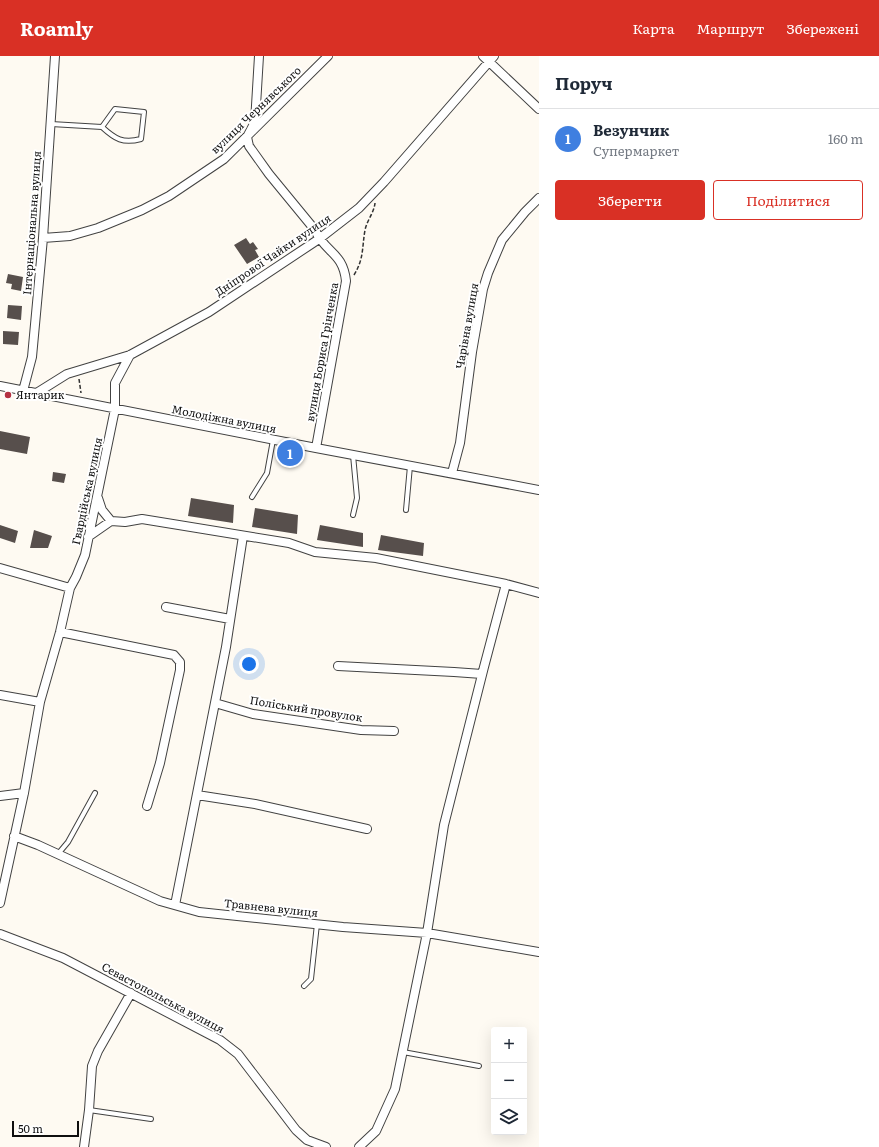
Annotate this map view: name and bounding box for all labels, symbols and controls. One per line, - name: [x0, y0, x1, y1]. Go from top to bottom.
- text: Roamly: [20, 14, 93, 42]
- text: Карта: [633, 18, 674, 38]
- text: Маршрут: [696, 18, 765, 38]
- text: Збережені: [787, 18, 859, 38]
- street label: вулиця Чернявського: [207, 62, 304, 157]
- text: Поруч: [555, 70, 612, 95]
- text: Везунчик: [593, 118, 670, 141]
- text: 1: [565, 129, 571, 148]
- text: 160 m: [828, 129, 863, 148]
- text: Супермаркет: [593, 141, 679, 160]
- street label: Інтернаціональна вулиця: [18, 150, 44, 296]
- button: Зберегти: [555, 180, 705, 220]
- button: Поділитися: [713, 180, 863, 220]
- street label: Дніпрової Чайки вулиця: [211, 209, 334, 299]
- street label: вулиця Бориса Грінченка: [301, 281, 341, 423]
- street label: Чарівна вулиця: [451, 281, 482, 370]
- place label: Янтарик: [16, 386, 65, 402]
- marker: Янтарик: [3, 390, 13, 400]
- street label: Молодіжна вулиця: [170, 400, 278, 436]
- street label: Гвардійська вулиця: [67, 435, 105, 546]
- pin: 1: [277, 438, 303, 468]
- your location: [239, 654, 259, 674]
- street label: Поліський провулок: [249, 691, 364, 725]
- street label: Травнева вулиця: [223, 894, 319, 920]
- street label: Севастопольська вулиця: [99, 958, 228, 1037]
- map controls: [491, 1027, 527, 1135]
- button: +: [491, 1027, 527, 1063]
- button: −: [491, 1063, 527, 1099]
- button: layers: [491, 1099, 527, 1135]
- scale bar: [12, 1119, 79, 1138]
- text: 50 m: [18, 1120, 43, 1136]

